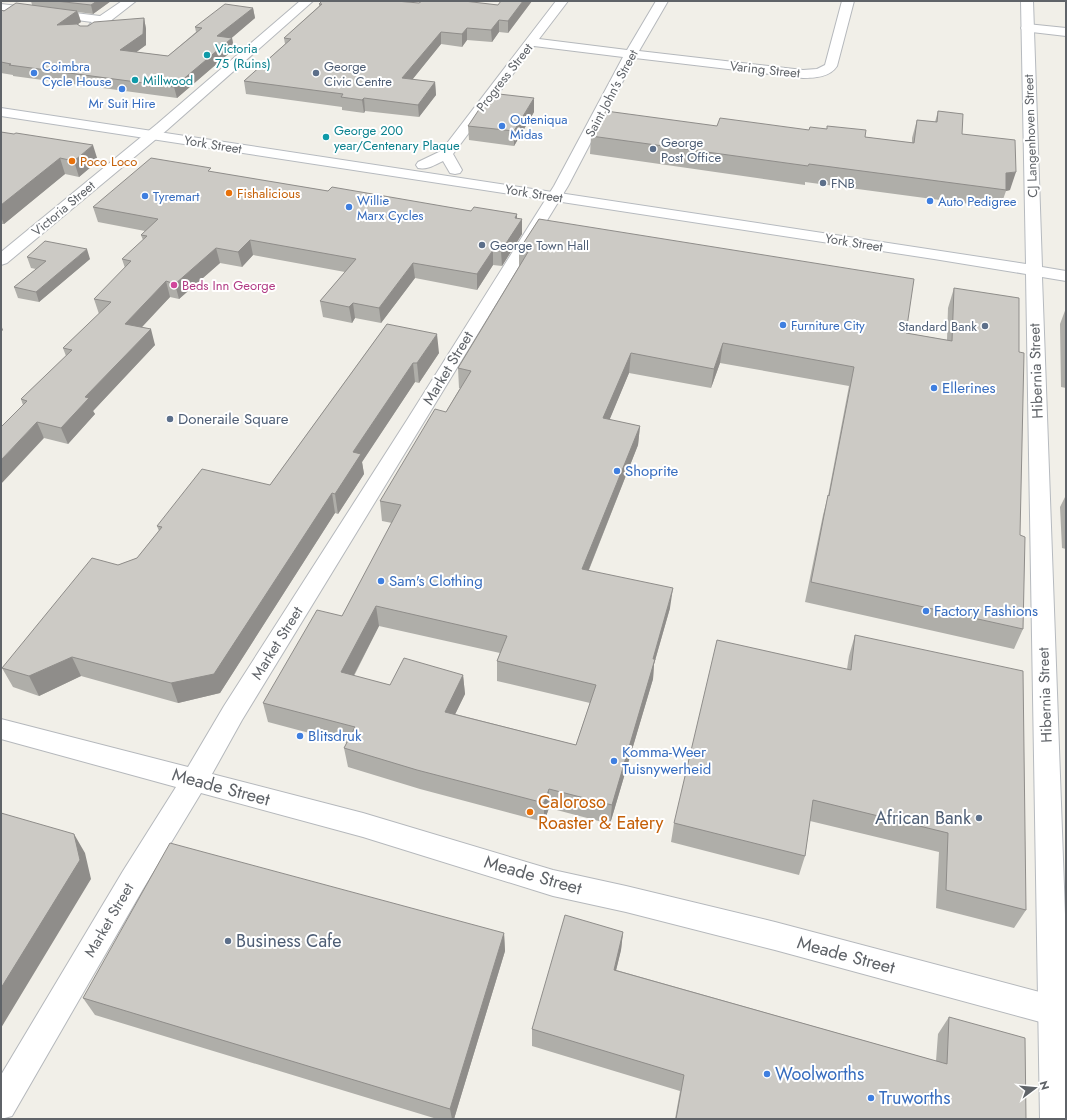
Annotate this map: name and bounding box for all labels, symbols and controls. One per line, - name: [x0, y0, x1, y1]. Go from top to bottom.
- street label: Progress Street: [472, 38, 538, 115]
- place label: Victoria 75 (Ruins): [215, 39, 271, 73]
- street label: Saint John's Street: [580, 45, 643, 140]
- marker: Victoria 75 (Ruins): [202, 50, 212, 60]
- street label: Varing Street: [729, 56, 802, 83]
- place label: Coimbra Cycle House: [42, 57, 112, 91]
- place label: George Civic Centre: [324, 57, 392, 91]
- marker: Coimbra Cycle House: [29, 68, 39, 78]
- marker: George Civic Centre: [311, 68, 321, 78]
- place label: Millwood: [143, 71, 193, 90]
- street label: CJ Langenhoven Street: [1019, 73, 1042, 198]
- marker: Millwood: [130, 75, 140, 85]
- marker: Mr Suit Hire: [117, 84, 127, 94]
- place label: Mr Suit Hire: [89, 94, 156, 113]
- place label: Outeniqua Midas: [510, 110, 568, 144]
- place label: George 200 year/Centenary Plaque: [334, 121, 460, 155]
- marker: Outeniqua Midas: [497, 121, 507, 131]
- street label: York Street: [183, 131, 244, 159]
- marker: George 200 year/Centenary Plaque: [321, 132, 331, 142]
- place label: George Post Office: [661, 133, 721, 167]
- marker: George Post Office: [648, 144, 658, 154]
- place label: Poco Loco: [80, 152, 137, 171]
- marker: Poco Loco: [67, 156, 77, 166]
- place label: FNB: [831, 174, 855, 193]
- street label: Victoria Street: [28, 176, 100, 241]
- marker: FNB: [818, 178, 828, 188]
- street label: York Street: [504, 180, 565, 208]
- place label: Fishalicious: [237, 184, 300, 203]
- place label: Tyremart: [153, 187, 200, 206]
- marker: Fishalicious: [224, 188, 234, 198]
- marker: Tyremart: [140, 191, 150, 201]
- place label: Willie Marx Cycles: [357, 191, 424, 225]
- place label: Auto Pedigree: [938, 192, 1017, 211]
- marker: Auto Pedigree: [925, 196, 935, 206]
- marker: Willie Marx Cycles: [344, 202, 354, 212]
- street label: York Street: [824, 229, 885, 257]
- place label: George Town Hall: [490, 236, 589, 255]
- marker: George Town Hall: [477, 240, 487, 250]
- place label: Beds Inn George: [182, 276, 276, 295]
- marker: Beds Inn George: [169, 280, 179, 290]
- place label: Furniture City: [791, 316, 865, 335]
- place label: Standard Bank: [898, 317, 977, 336]
- marker: Furniture City: [778, 320, 788, 330]
- marker: Standard Bank: [980, 321, 990, 331]
- street label: Hibernia Street: [1023, 323, 1049, 419]
- street label: Market Street: [417, 327, 479, 409]
- place label: Ellerines: [942, 377, 996, 399]
- marker: Ellerines: [929, 383, 939, 393]
- place label: Doneraile Square: [178, 408, 289, 430]
- marker: Doneraile Square: [165, 414, 175, 424]
- place label: Shoprite: [625, 460, 678, 482]
- marker: Shoprite: [612, 466, 622, 476]
- place label: Sam's Clothing: [389, 570, 483, 592]
- marker: Sam's Clothing: [376, 576, 386, 586]
- place label: Factory Fashions: [934, 600, 1038, 622]
- street label: Market Street: [246, 602, 308, 684]
- marker: Factory Fashions: [921, 606, 931, 616]
- street label: Hibernia Street: [1032, 647, 1058, 743]
- place label: Blitsdruk: [308, 725, 362, 747]
- marker: Blitsdruk: [295, 731, 305, 741]
- place label: Komma-Weer Tuisnywerheid: [622, 741, 711, 780]
- marker: Komma-Weer Tuisnywerheid: [609, 756, 619, 766]
- street label: Meade Street: [169, 761, 274, 813]
- place label: Caloroso Roaster & Eatery: [538, 789, 663, 836]
- place label: African Bank: [875, 805, 971, 831]
- marker: Caloroso Roaster & Eatery: [525, 807, 535, 817]
- marker: African Bank: [974, 813, 984, 823]
- street label: Meade Street: [481, 849, 585, 902]
- street label: Market Street: [79, 878, 139, 961]
- place label: Business Cafe: [236, 928, 341, 954]
- street label: Meade Street: [794, 929, 899, 981]
- marker: Business Cafe: [223, 936, 233, 946]
- place label: Woolworths: [775, 1061, 864, 1087]
- north arrow: [1015, 1068, 1055, 1108]
- marker: Woolworths: [762, 1069, 772, 1079]
- text: N: [1036, 1079, 1054, 1092]
- place label: Truworths: [879, 1085, 951, 1111]
- marker: Truworths: [866, 1093, 876, 1103]

